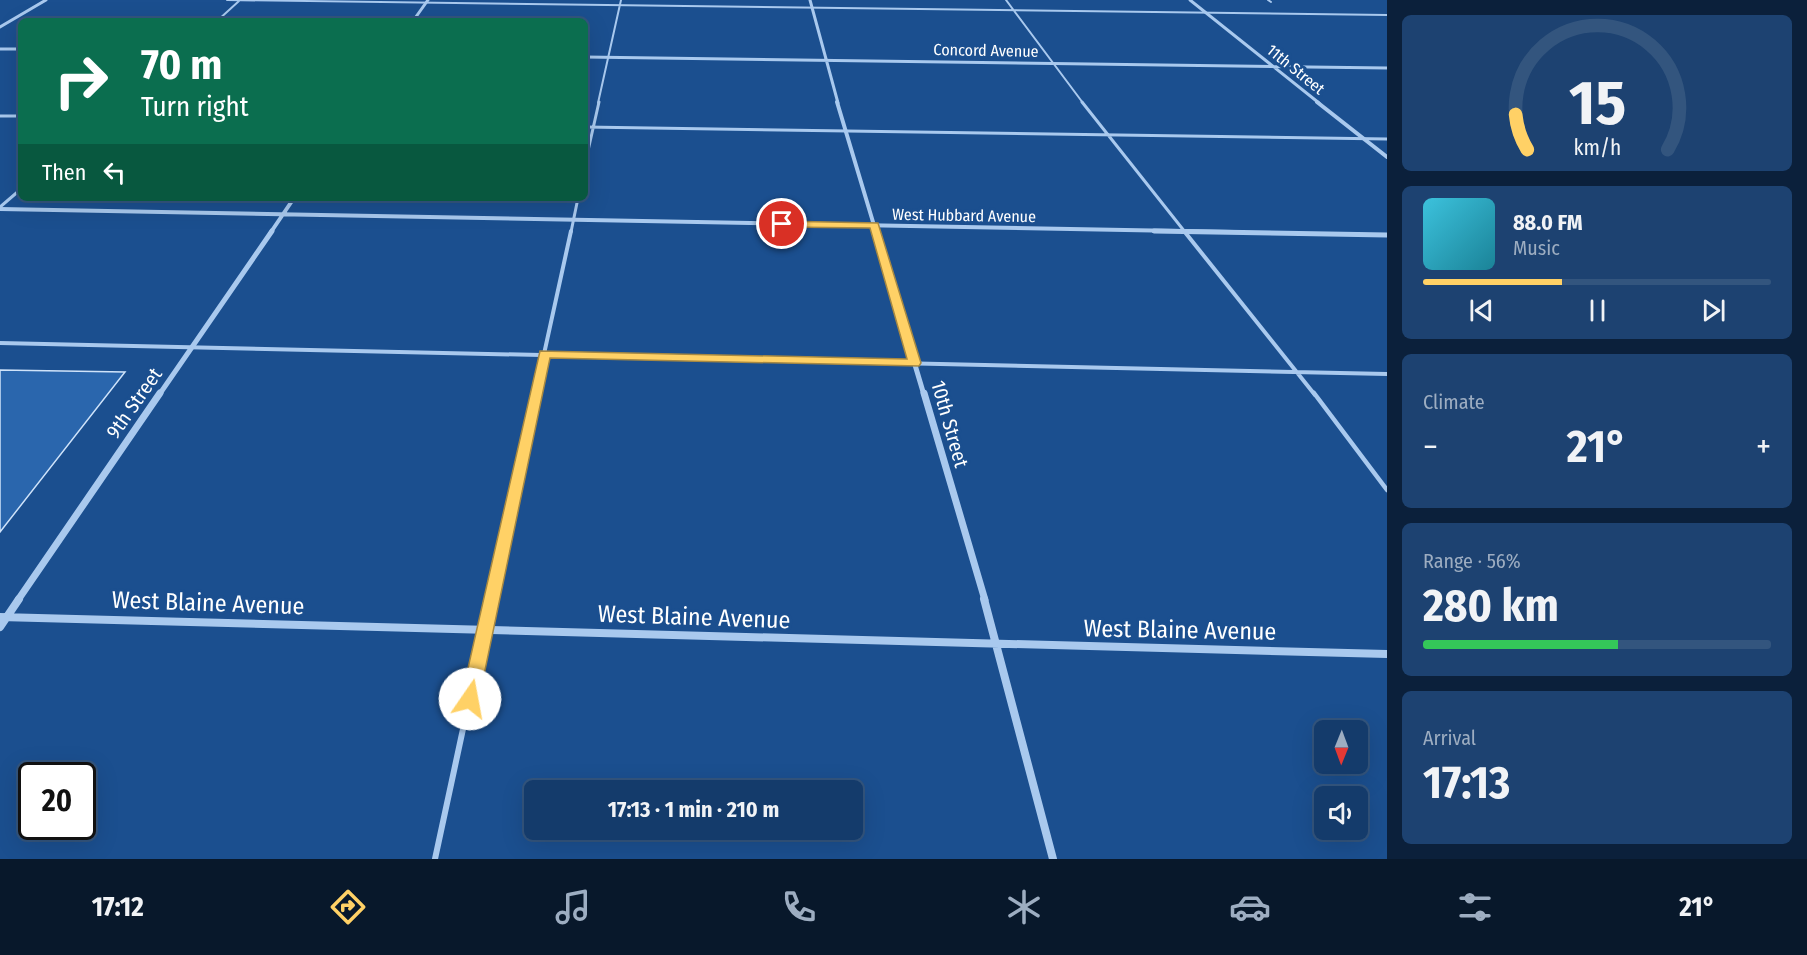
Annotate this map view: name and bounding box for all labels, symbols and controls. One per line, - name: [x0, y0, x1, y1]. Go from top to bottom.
- text: 70 m: [141, 40, 222, 90]
- street label: Concord Avenue: [933, 40, 1039, 61]
- street label: 11th Street: [1263, 40, 1329, 99]
- icon: right: [42, 42, 120, 120]
- text: 15: [1568, 66, 1626, 141]
- text: Turn right: [141, 91, 249, 123]
- text: km/h: [1573, 135, 1621, 161]
- icon: left: [98, 156, 131, 189]
- text: Then: [42, 159, 86, 186]
- pin: [756, 198, 807, 249]
- street label: West Hubbard Avenue: [892, 205, 1036, 226]
- icon: arrive: [765, 207, 798, 240]
- text: 88.0 FM: [1513, 209, 1583, 236]
- text: Music: [1513, 236, 1560, 260]
- icon: previous: [1465, 294, 1498, 327]
- icon: pause: [1581, 294, 1614, 327]
- icon: next: [1697, 294, 1730, 327]
- street label: 9th Street: [101, 363, 167, 443]
- street label: 10th Street: [926, 378, 974, 471]
- text: Climate: [1423, 390, 1485, 414]
- text: 21°: [1567, 420, 1627, 474]
- text: −: [1423, 427, 1438, 467]
- text: +: [1756, 427, 1771, 467]
- text: Range · 56%: [1423, 549, 1521, 573]
- text: 280 km: [1423, 579, 1559, 633]
- street label: West Blaine Avenue: [111, 586, 305, 620]
- street label: West Blaine Avenue: [597, 600, 791, 634]
- street label: West Blaine Avenue: [1083, 614, 1277, 646]
- position arrow: [438, 667, 502, 731]
- north arrow: [1314, 720, 1368, 774]
- map controls: [1314, 720, 1368, 840]
- text: Arrival: [1423, 726, 1476, 750]
- text: 17:13: [1423, 756, 1510, 810]
- speed limit sign: 20: [18, 762, 96, 840]
- button: sound: [1314, 786, 1368, 840]
- text: 17:13 · 1 min · 210 m: [608, 796, 779, 823]
- icon: directions: [327, 886, 369, 928]
- icon: music: [552, 886, 594, 928]
- icon: phone: [778, 886, 820, 928]
- icon: climate: [1003, 886, 1045, 928]
- icon: car: [1229, 886, 1271, 928]
- icon: filters: [1454, 886, 1496, 928]
- text: 17:12: [92, 891, 144, 923]
- text: 21°: [1679, 891, 1715, 923]

